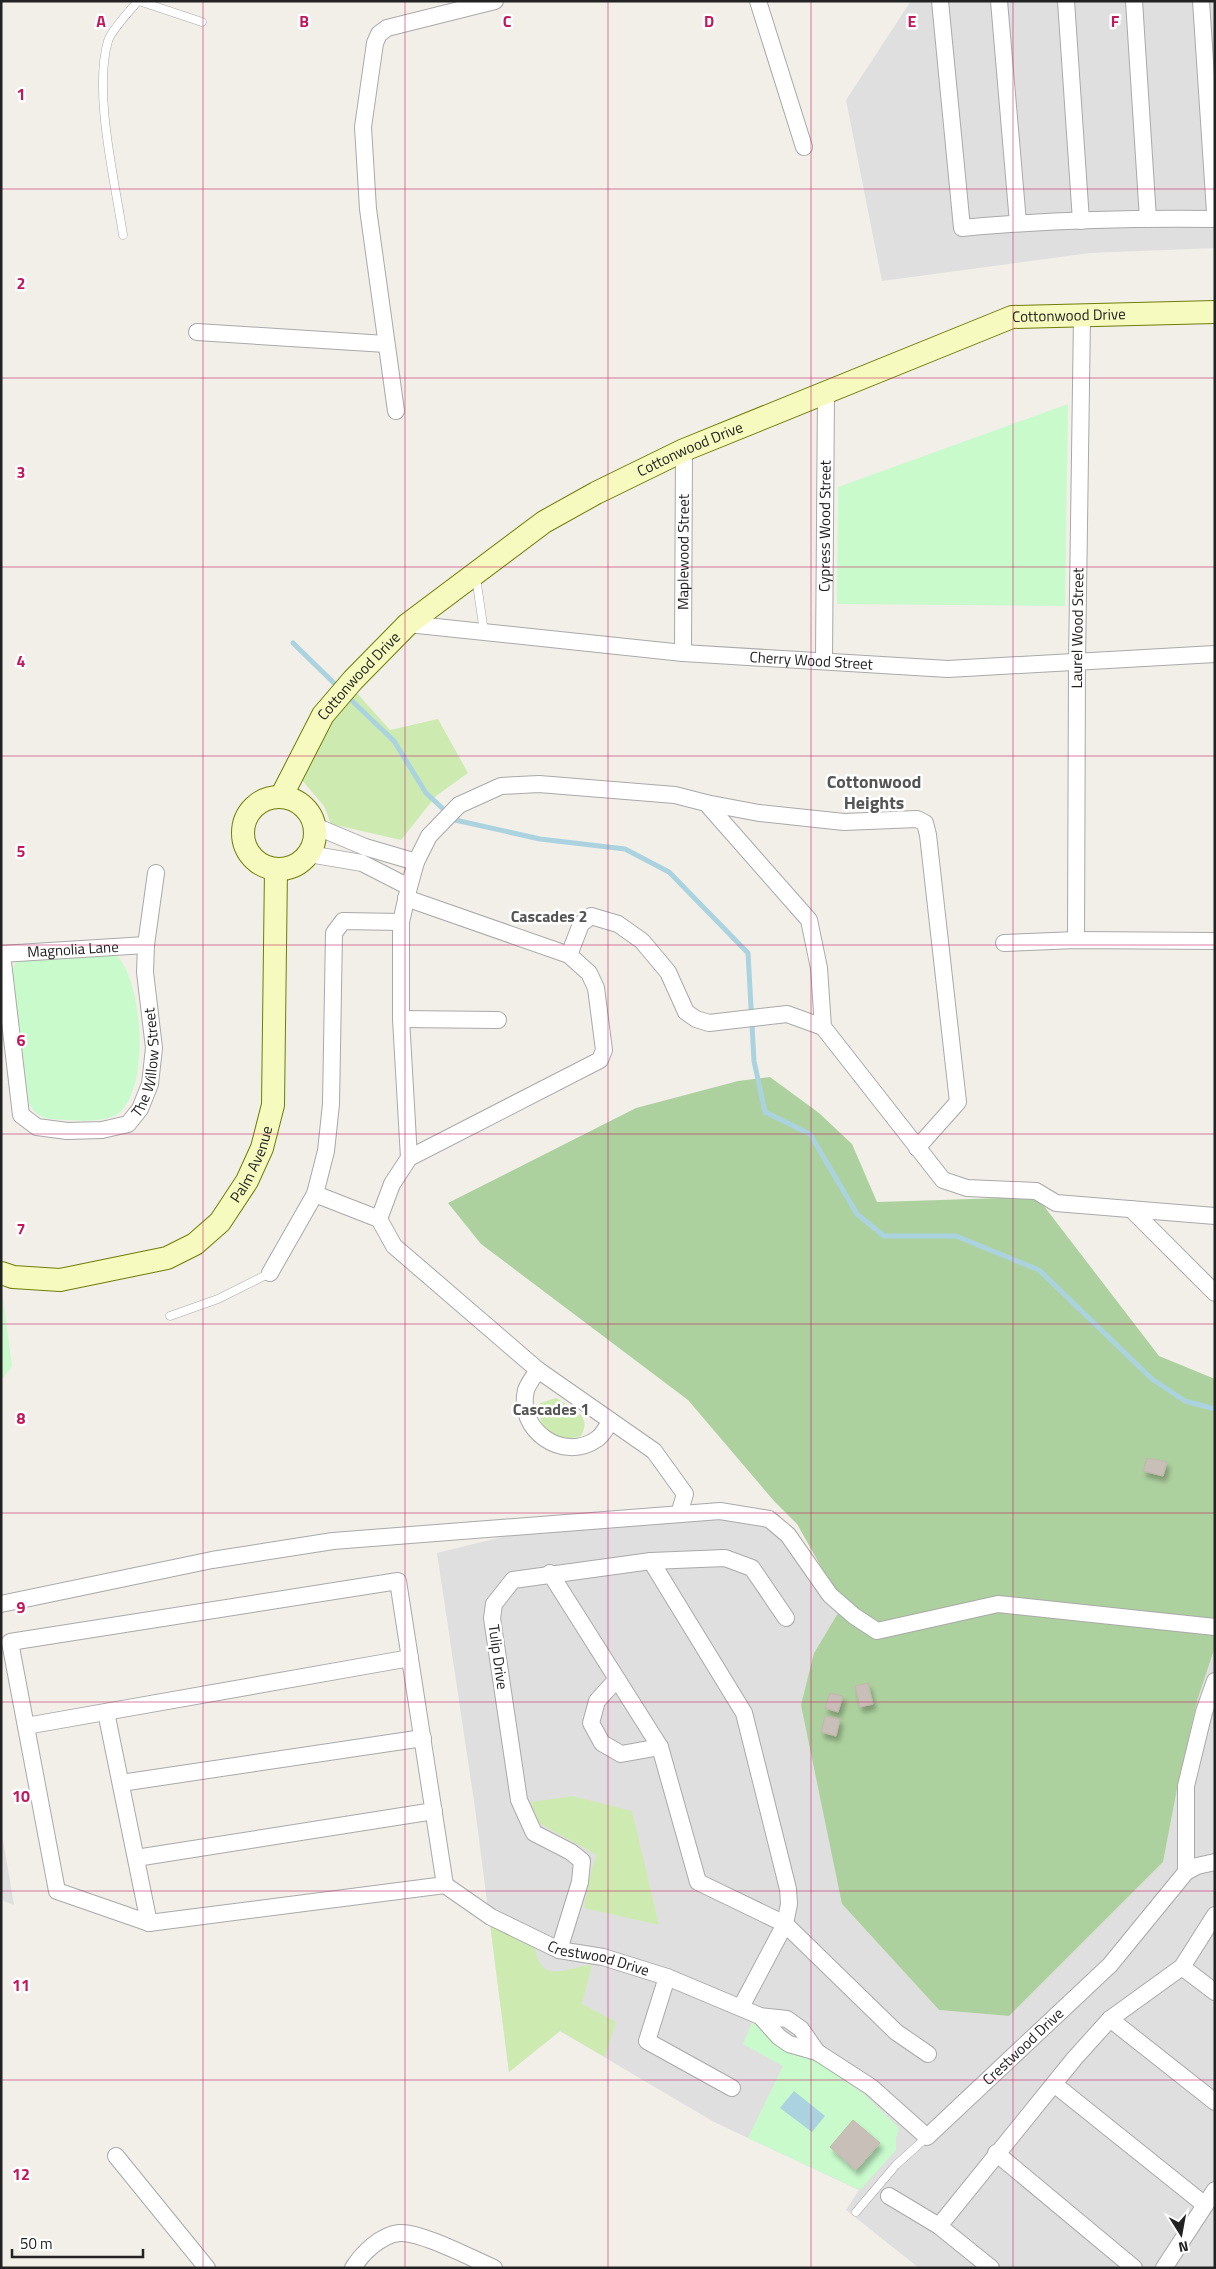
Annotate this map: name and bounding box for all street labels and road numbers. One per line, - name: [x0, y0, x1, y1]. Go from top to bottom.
- street label: Cottonwood Drive: [1012, 302, 1126, 328]
- street label: Cottonwood Drive: [633, 415, 746, 482]
- street label: Cypress Wood Street: [813, 459, 836, 592]
- street label: Maplewood Street: [671, 493, 695, 610]
- street label: Laurel Wood Street: [1065, 567, 1089, 688]
- street label: Cottonwood Drive: [311, 626, 405, 725]
- street label: Cherry Wood Street: [749, 645, 874, 675]
- street label: Magnolia Lane: [26, 935, 119, 963]
- street label: The Willow Street: [126, 1006, 165, 1122]
- street label: Palm Avenue: [224, 1123, 278, 1207]
- street label: Tulip Drive: [483, 1623, 514, 1691]
- street label: Crestwood Drive: [544, 1934, 652, 1982]
- street label: Crestwood Drive: [977, 2002, 1069, 2090]

